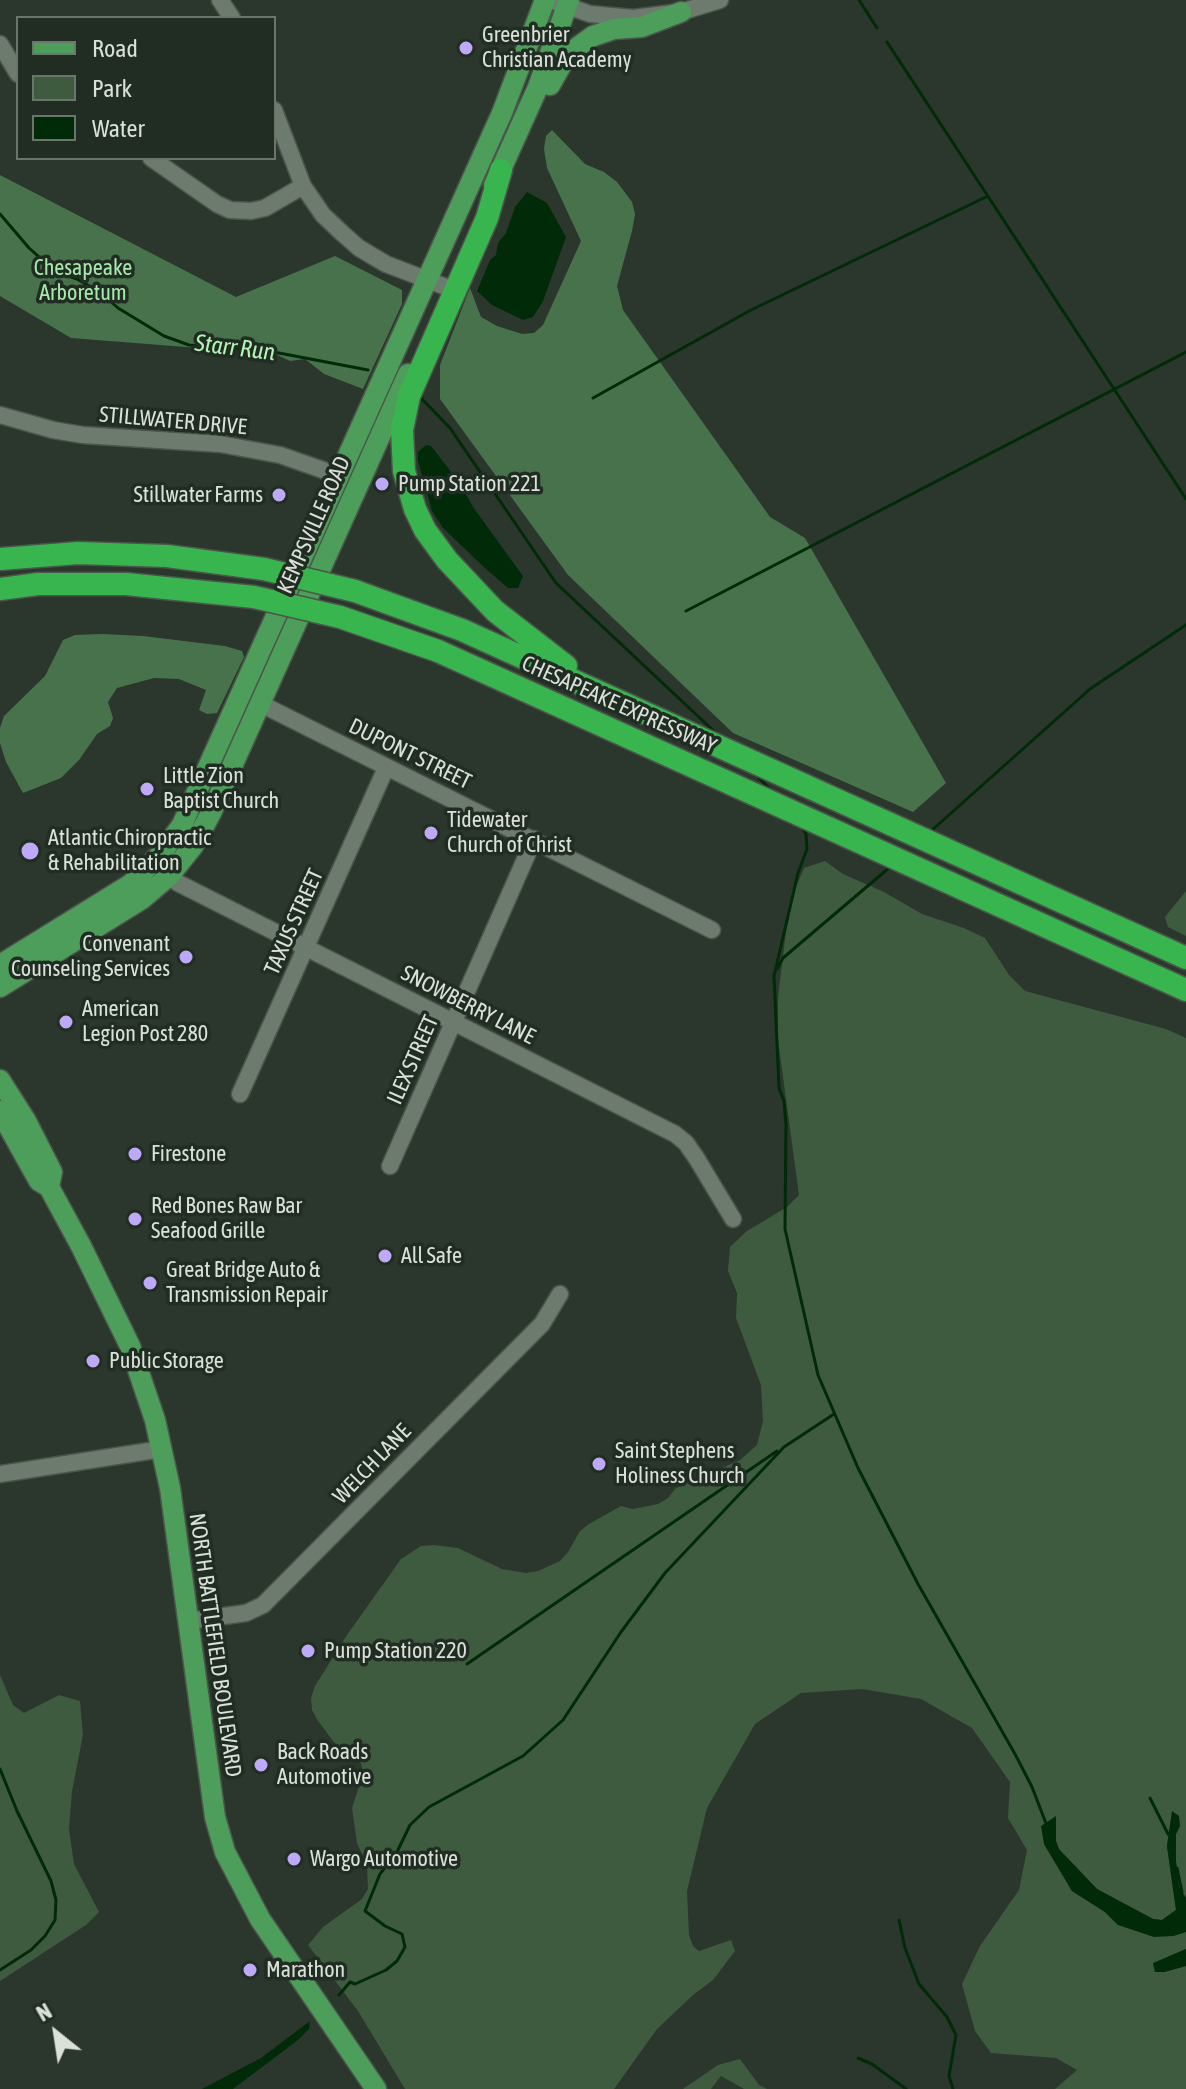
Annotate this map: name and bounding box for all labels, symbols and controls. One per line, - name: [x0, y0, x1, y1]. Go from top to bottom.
- legend: [16, 16, 276, 160]
- place label: Greenbrier Christian Academy: [482, 22, 632, 74]
- text: Road: [92, 35, 138, 62]
- marker: Greenbrier Christian Academy: [457, 39, 475, 57]
- text: Park: [92, 75, 132, 102]
- text: Water: [92, 115, 145, 142]
- park label: Chesapeake Arboretum: [34, 255, 132, 306]
- water label: Starr Run: [193, 329, 277, 367]
- street label: STILLWATER DRIVE: [98, 401, 248, 441]
- street label: KEMPSVILLE ROAD: [272, 452, 356, 598]
- place label: Pump Station 221: [398, 471, 541, 497]
- marker: Pump Station 221: [373, 475, 391, 493]
- place label: Stillwater Farms: [133, 482, 263, 508]
- marker: Stillwater Farms: [270, 486, 288, 504]
- street label: CHESAPEAKE EXPRESSWAY: [518, 650, 720, 760]
- street label: DUPONT STREET: [344, 713, 476, 795]
- place label: Little Zion Baptist Church: [163, 763, 279, 814]
- marker: Little Zion Baptist Church: [138, 780, 156, 798]
- place label: Tidewater Church of Christ: [447, 807, 572, 858]
- marker: Tidewater Church of Christ: [422, 824, 440, 842]
- place label: Atlantic Chiropractic & Rehabilitation: [48, 825, 211, 876]
- marker: Atlantic Chiropractic & Rehabilitation: [19, 840, 41, 862]
- street label: TAXUS STREET: [259, 865, 329, 979]
- place label: Convenant Counseling Services: [11, 931, 170, 982]
- marker: Convenant Counseling Services: [177, 948, 195, 966]
- street label: SNOWBERRY LANE: [397, 960, 539, 1050]
- place label: American Legion Post 280: [82, 996, 208, 1048]
- street label: ILEX STREET: [382, 1011, 444, 1109]
- marker: American Legion Post 280: [57, 1013, 75, 1031]
- place label: Firestone: [151, 1141, 226, 1167]
- marker: Firestone: [126, 1145, 144, 1163]
- place label: Red Bones Raw Bar Seafood Grille: [151, 1193, 302, 1244]
- marker: Red Bones Raw Bar Seafood Grille: [126, 1210, 144, 1228]
- place label: All Safe: [401, 1243, 462, 1269]
- marker: All Safe: [376, 1247, 394, 1265]
- place label: Great Bridge Auto & Transmission Repair: [166, 1257, 328, 1308]
- marker: Great Bridge Auto & Transmission Repair: [141, 1274, 159, 1292]
- place label: Public Storage: [109, 1348, 224, 1374]
- marker: Public Storage: [84, 1352, 102, 1370]
- street label: WELCH LANE: [328, 1419, 416, 1509]
- place label: Saint Stephens Holiness Church: [615, 1438, 745, 1490]
- marker: Saint Stephens Holiness Church: [590, 1455, 608, 1473]
- street label: NORTH BATTLEFIELD BOULEVARD: [183, 1511, 247, 1779]
- place label: Pump Station 220: [324, 1638, 467, 1664]
- marker: Pump Station 220: [299, 1642, 317, 1660]
- place label: Back Roads Automotive: [277, 1739, 371, 1790]
- marker: Back Roads Automotive: [252, 1756, 270, 1774]
- place label: Wargo Automotive: [310, 1846, 458, 1872]
- marker: Wargo Automotive: [285, 1850, 303, 1868]
- place label: Marathon: [266, 1957, 345, 1983]
- marker: Marathon: [241, 1961, 259, 1979]
- north arrow: [16, 1993, 96, 2073]
- text: N: [32, 1998, 56, 2027]

